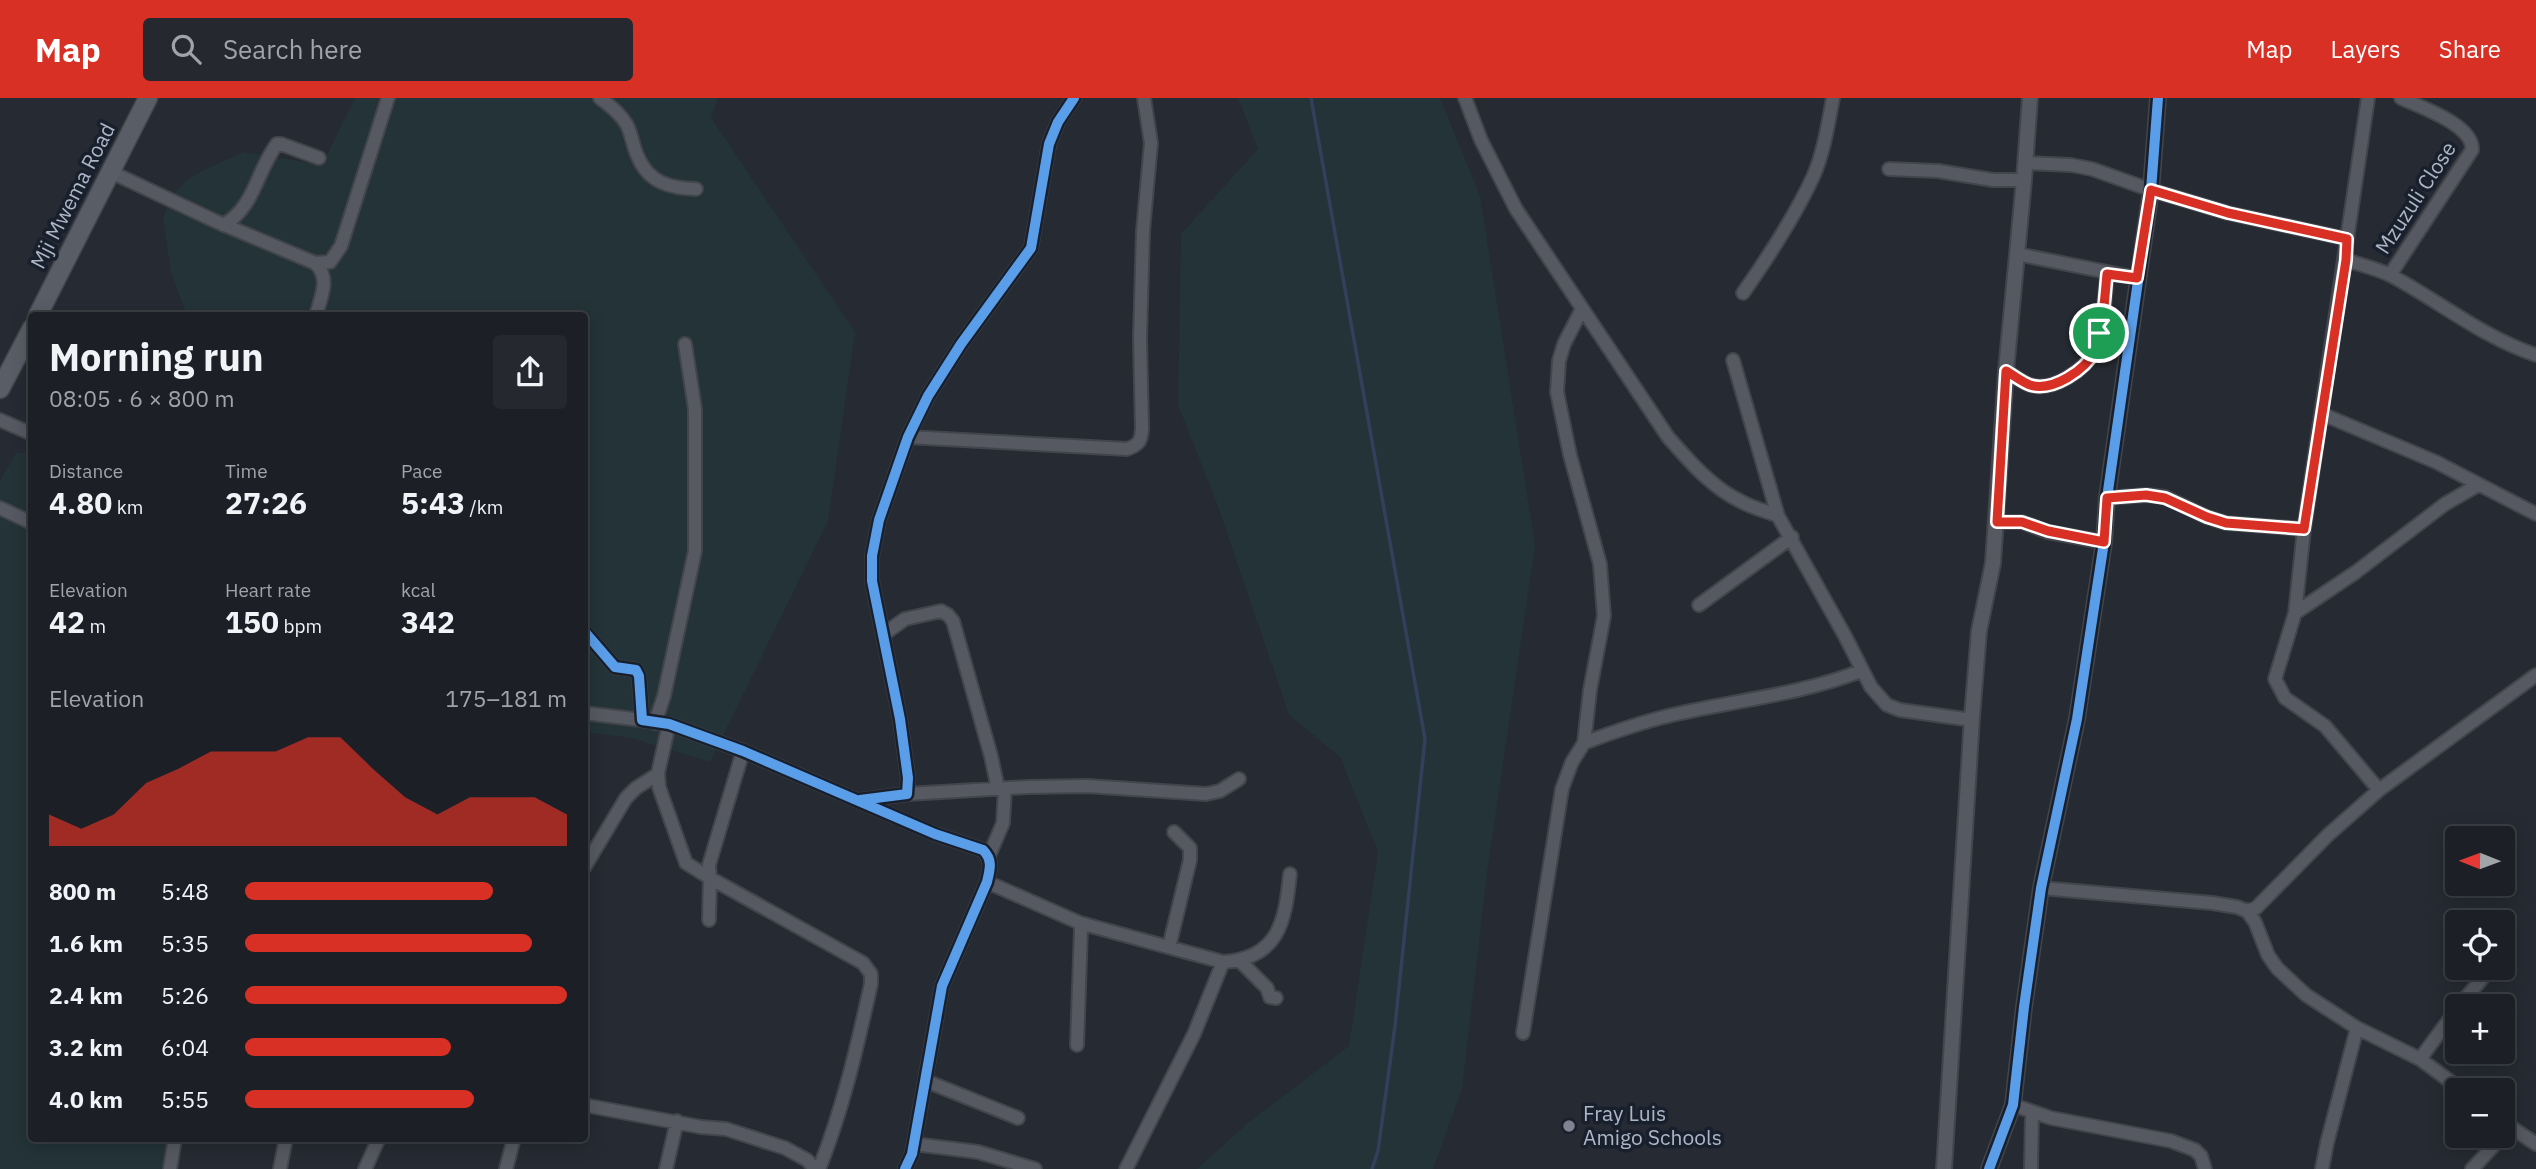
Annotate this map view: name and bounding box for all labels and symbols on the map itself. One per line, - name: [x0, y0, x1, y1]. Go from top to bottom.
- street label: Mji Mwema Road: [23, 118, 121, 273]
- street label: Mzuzuli Close: [2368, 136, 2462, 259]
- pin: [2069, 303, 2129, 363]
- north arrow: [2445, 826, 2515, 896]
- place label: Fray Luis Amigo Schools: [1583, 1099, 1722, 1151]
- marker: Fray Luis Amigo Schools: [1561, 1118, 1577, 1134]

